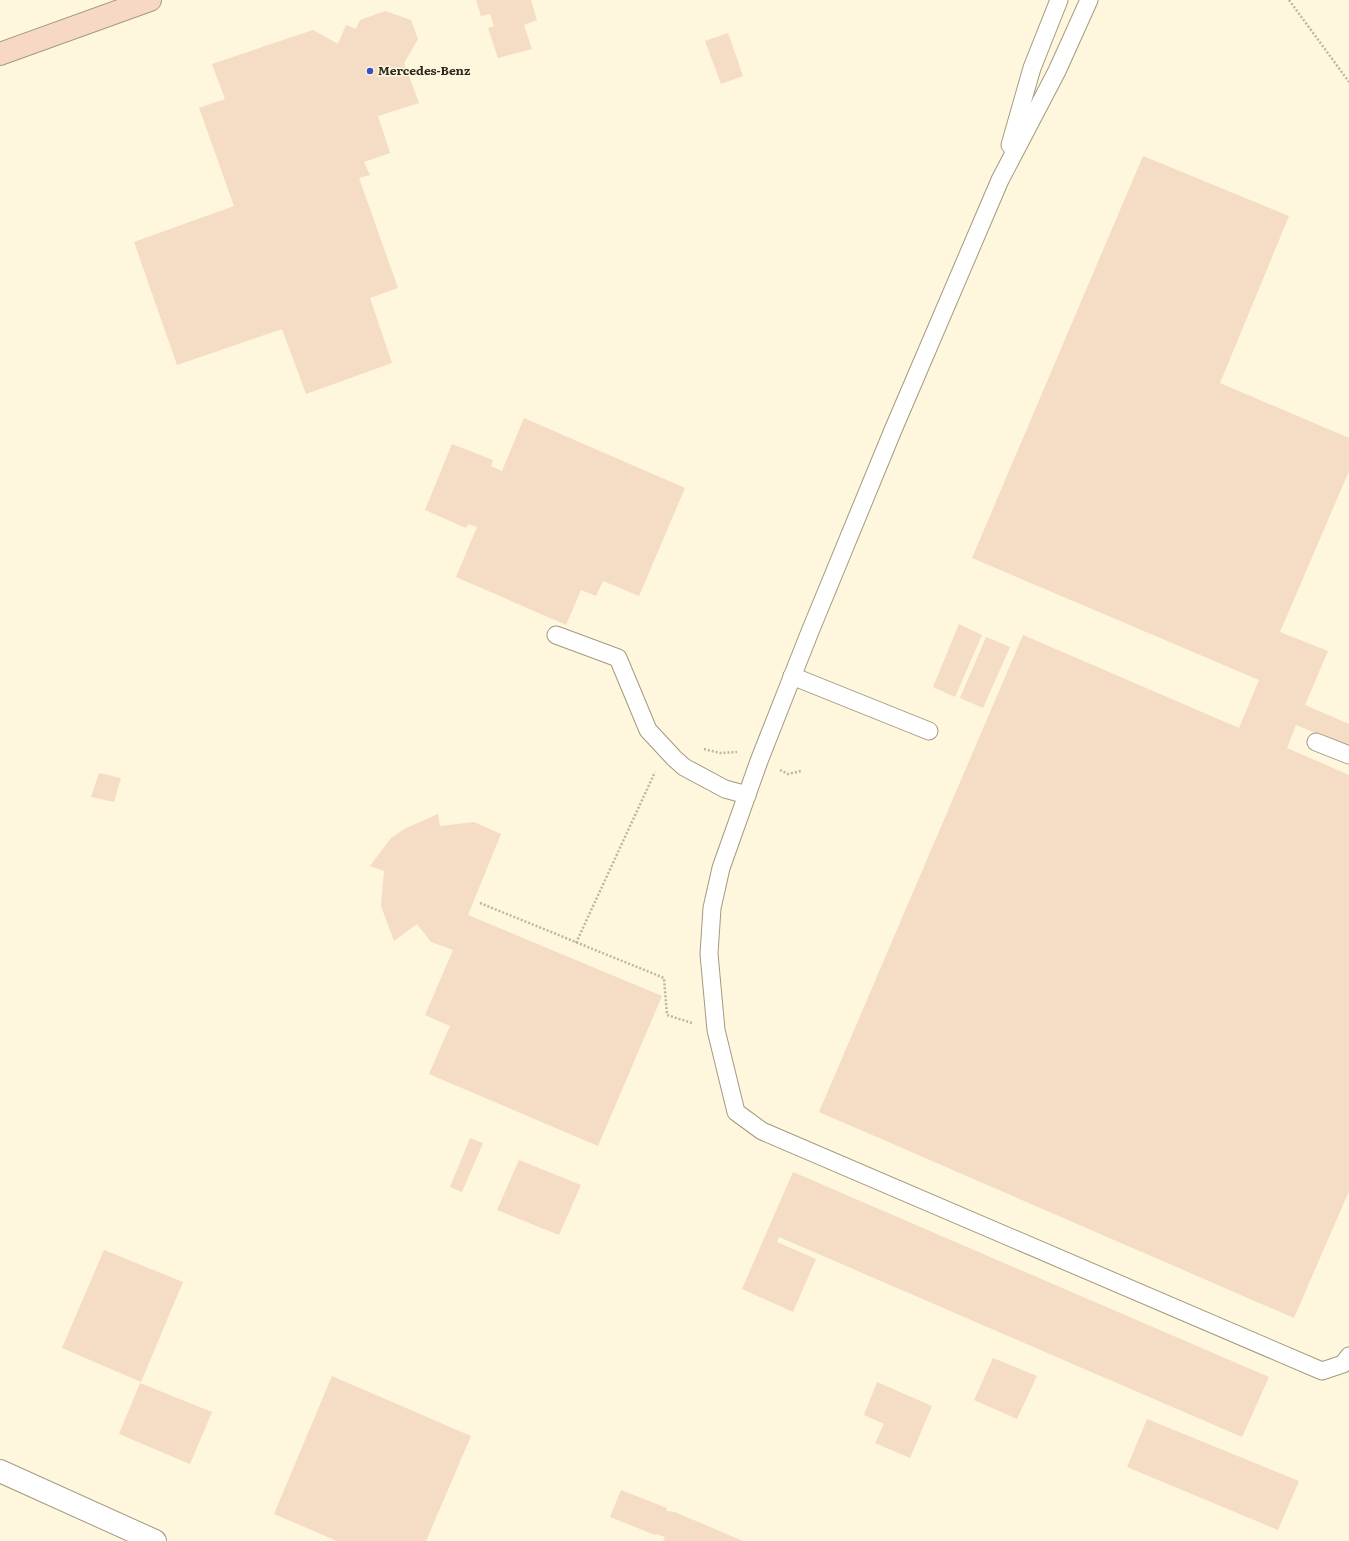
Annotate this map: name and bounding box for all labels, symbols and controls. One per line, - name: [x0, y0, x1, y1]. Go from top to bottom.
- place label: Mercedes-Benz: [378, 61, 471, 79]
- marker: Mercedes-Benz: [365, 66, 375, 76]

